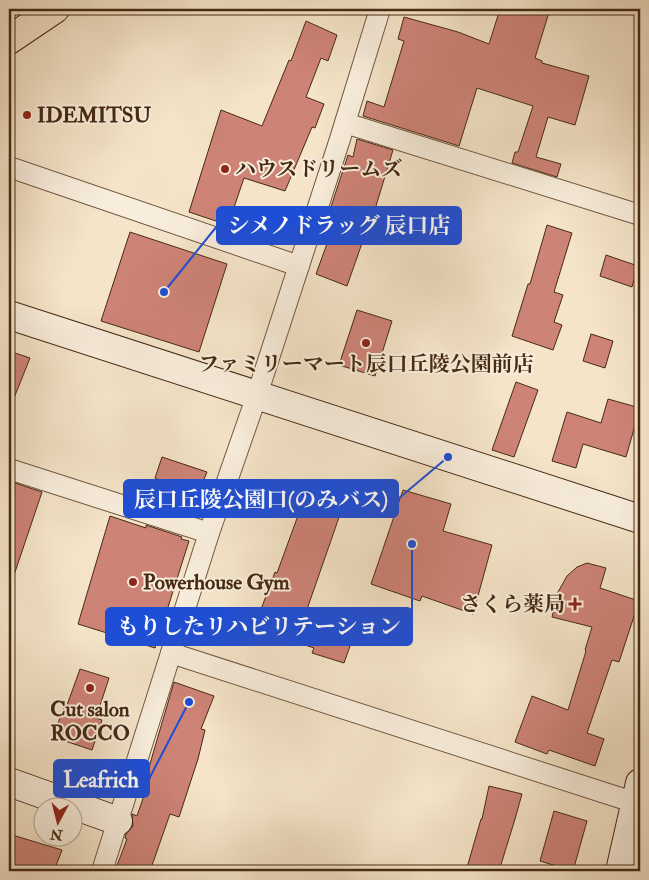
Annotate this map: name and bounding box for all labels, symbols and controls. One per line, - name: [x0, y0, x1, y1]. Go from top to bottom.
- place label: IDEMITSU: [37, 102, 152, 129]
- marker: IDEMITSU: [21, 109, 33, 121]
- place label: ハウスドリームズ: [235, 156, 402, 183]
- marker: ハウスドリームズ: [219, 163, 231, 175]
- callout: シメノドラッグ 辰口店: [217, 207, 461, 244]
- text: シメノドラッグ 辰口店: [228, 212, 450, 240]
- marker: ファミリーマート辰口丘陵公園前店: [360, 337, 372, 349]
- place label: ファミリーマート辰口丘陵公園前店: [198, 351, 534, 378]
- callout: 辰口丘陵公園口(のみバス): [124, 480, 398, 517]
- text: 辰口丘陵公園口(のみバス): [134, 486, 388, 514]
- place label: Powerhouse Gym: [143, 569, 290, 596]
- marker: Powerhouse Gym: [127, 576, 139, 588]
- place label: さくら薬局: [460, 591, 565, 618]
- marker: さくら薬局: [569, 598, 581, 610]
- callout: もりしたリハビリテーション: [106, 608, 412, 645]
- text: もりしたリハビリテーション: [117, 613, 401, 641]
- marker: Cut salon ROCCO: [84, 682, 96, 694]
- place label: Cut salon ROCCO: [50, 696, 130, 747]
- callout: Leafrich: [54, 760, 149, 797]
- text: Leafrich: [63, 766, 139, 794]
- north arrow: [32, 798, 82, 848]
- text: N: [49, 825, 65, 844]

